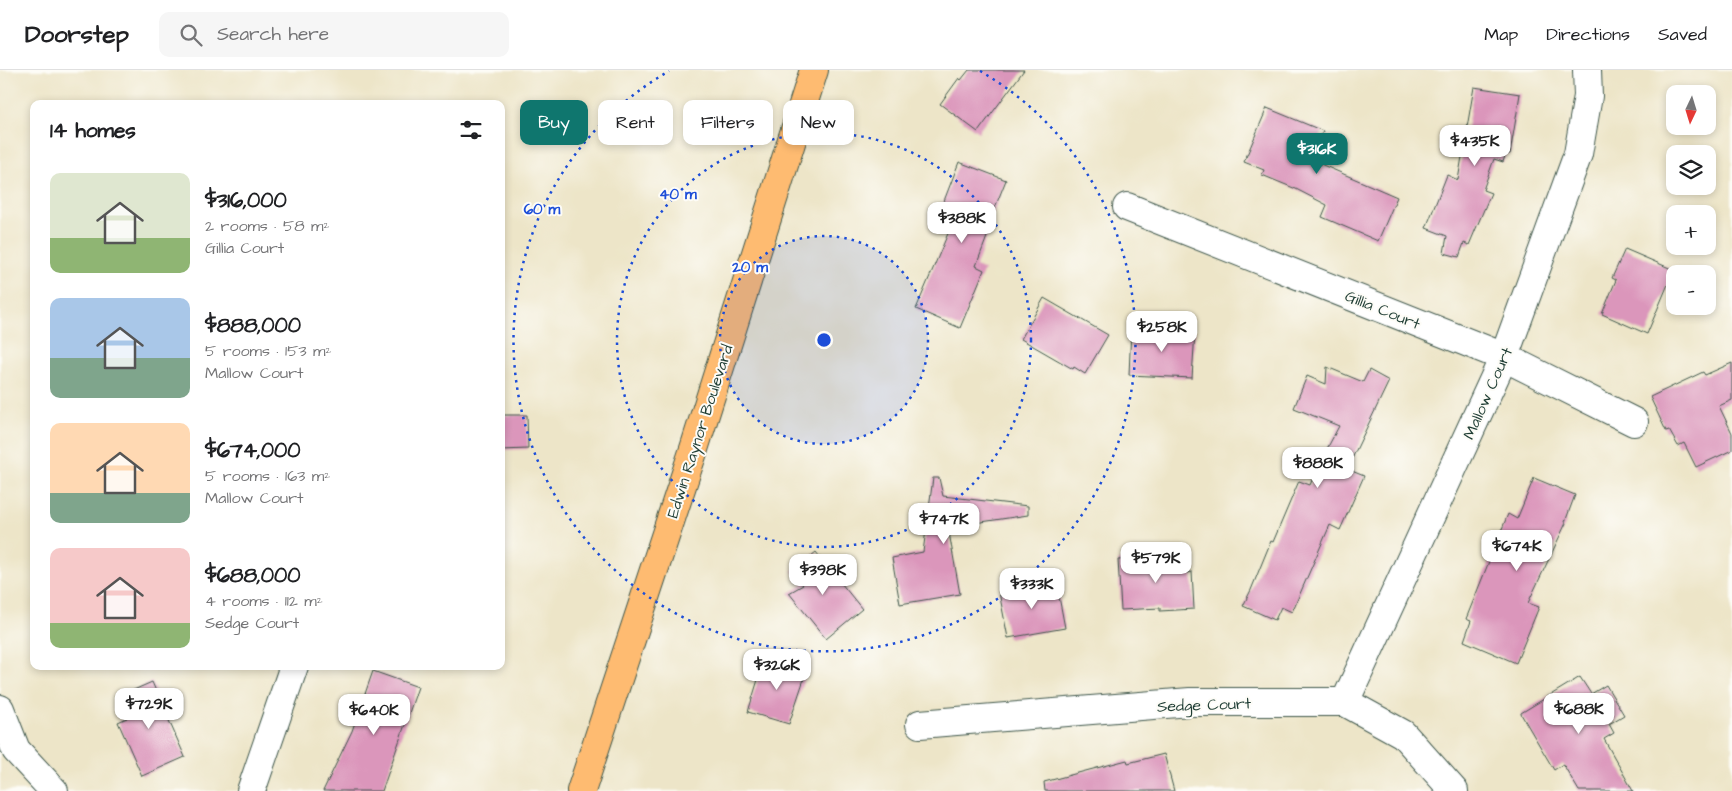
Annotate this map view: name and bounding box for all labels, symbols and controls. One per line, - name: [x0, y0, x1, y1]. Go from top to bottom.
- search box: [159, 12, 509, 57]
- text: Doorstep: [25, 18, 129, 52]
- icon: search: [177, 21, 205, 49]
- text: Search here: [217, 21, 329, 48]
- text: Map: [1484, 22, 1518, 47]
- text: Directions: [1546, 22, 1630, 47]
- text: Saved: [1658, 22, 1707, 47]
- north arrow: [1666, 85, 1716, 135]
- map controls: [1666, 85, 1716, 315]
- chip: Buy: [520, 100, 588, 145]
- chip: Rent: [598, 100, 673, 145]
- chip: Filters: [683, 100, 773, 145]
- chip: New: [783, 100, 854, 145]
- text: 14 homes: [50, 116, 136, 145]
- icon: filters: [457, 116, 485, 144]
- pin: $435K: [1440, 124, 1510, 167]
- text: $435K: [1451, 130, 1499, 152]
- pin: $316K: [1282, 132, 1352, 175]
- text: $316K: [1298, 138, 1336, 160]
- button: layers: [1666, 145, 1716, 195]
- text: 40 m: [659, 184, 697, 205]
- text: $316,000: [205, 186, 287, 215]
- icon: home: [90, 193, 150, 253]
- text: 60 m: [524, 199, 561, 220]
- pin: $388K: [927, 202, 997, 244]
- button: +: [1666, 205, 1716, 255]
- text: $388K: [938, 207, 986, 229]
- text: 2 rooms · 58 m²: [205, 215, 330, 237]
- text: Gillia Court: [205, 237, 284, 259]
- text: 20 m: [731, 257, 768, 278]
- button: −: [1666, 265, 1716, 315]
- street label: Gillia Court: [1342, 285, 1424, 335]
- pin: $258K: [1127, 310, 1197, 353]
- text: $888,000: [205, 311, 301, 340]
- text: $258K: [1137, 316, 1187, 338]
- icon: home: [90, 318, 150, 378]
- centre of rings: [815, 331, 833, 349]
- text: 5 rooms · 153 m²: [205, 340, 331, 362]
- street label: Edwin Raynor Boulevard: [662, 342, 739, 521]
- street label: Mallow Court: [1458, 343, 1518, 443]
- text: Mallow Court: [205, 362, 304, 384]
- text: $674,000: [205, 436, 301, 465]
- icon: home: [90, 443, 150, 503]
- pin: $888K: [1283, 446, 1353, 489]
- text: $888K: [1293, 452, 1343, 474]
- text: 5 rooms · 163 m²: [205, 465, 330, 487]
- text: Mallow Court: [205, 487, 304, 509]
- pin: $747K: [909, 502, 979, 545]
- text: $747K: [919, 508, 969, 530]
- pin: $674K: [1482, 530, 1552, 572]
- text: $674K: [1492, 535, 1542, 557]
- pin: $579K: [1121, 542, 1191, 584]
- text: $579K: [1132, 547, 1180, 569]
- pin: $398K: [788, 554, 858, 596]
- text: $398K: [800, 559, 846, 581]
- text: $688,000: [205, 561, 301, 590]
- icon: home: [90, 568, 150, 628]
- pin: $333K: [997, 568, 1067, 610]
- text: $333K: [1010, 573, 1054, 595]
- text: 4 rooms · 112 m²: [205, 590, 323, 612]
- text: Sedge Court: [205, 612, 299, 634]
- pin: $326K: [742, 648, 812, 691]
- text: $326K: [754, 654, 800, 676]
- pin: $729K: [114, 688, 184, 730]
- street label: Sedge Court: [1157, 692, 1252, 719]
- pin: $688K: [1544, 692, 1614, 735]
- text: $729K: [126, 693, 172, 715]
- pin: $640K: [339, 694, 409, 736]
- text: $688K: [1554, 698, 1604, 720]
- text: $640K: [349, 699, 399, 721]

